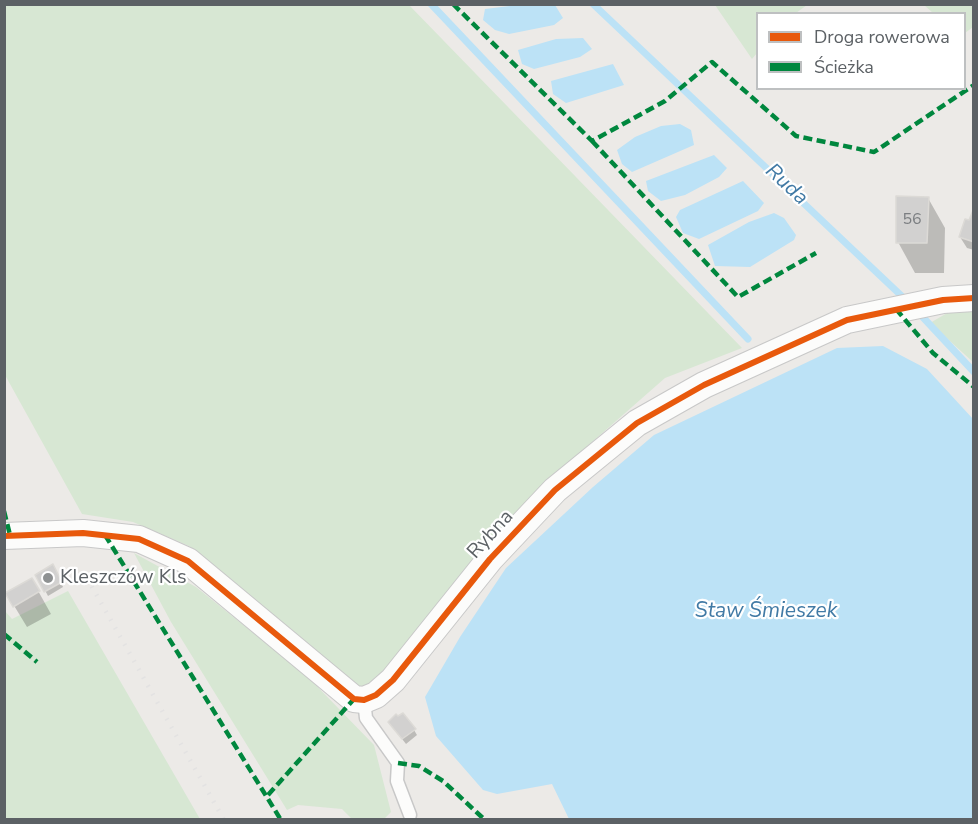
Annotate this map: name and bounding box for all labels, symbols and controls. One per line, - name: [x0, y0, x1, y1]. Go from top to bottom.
- legend: [756, 12, 966, 90]
- text: Droga rowerowa: [814, 25, 950, 49]
- text: Ścieżka: [814, 55, 874, 79]
- water label: Ruda: [759, 159, 813, 211]
- house number: 56: [902, 210, 922, 230]
- street label: Rybna: [463, 506, 519, 564]
- place label: Kleszczów Kls: [60, 566, 187, 590]
- marker: Kleszczów Kls: [41, 571, 55, 585]
- water label: Staw Śmieszek: [695, 599, 837, 625]

